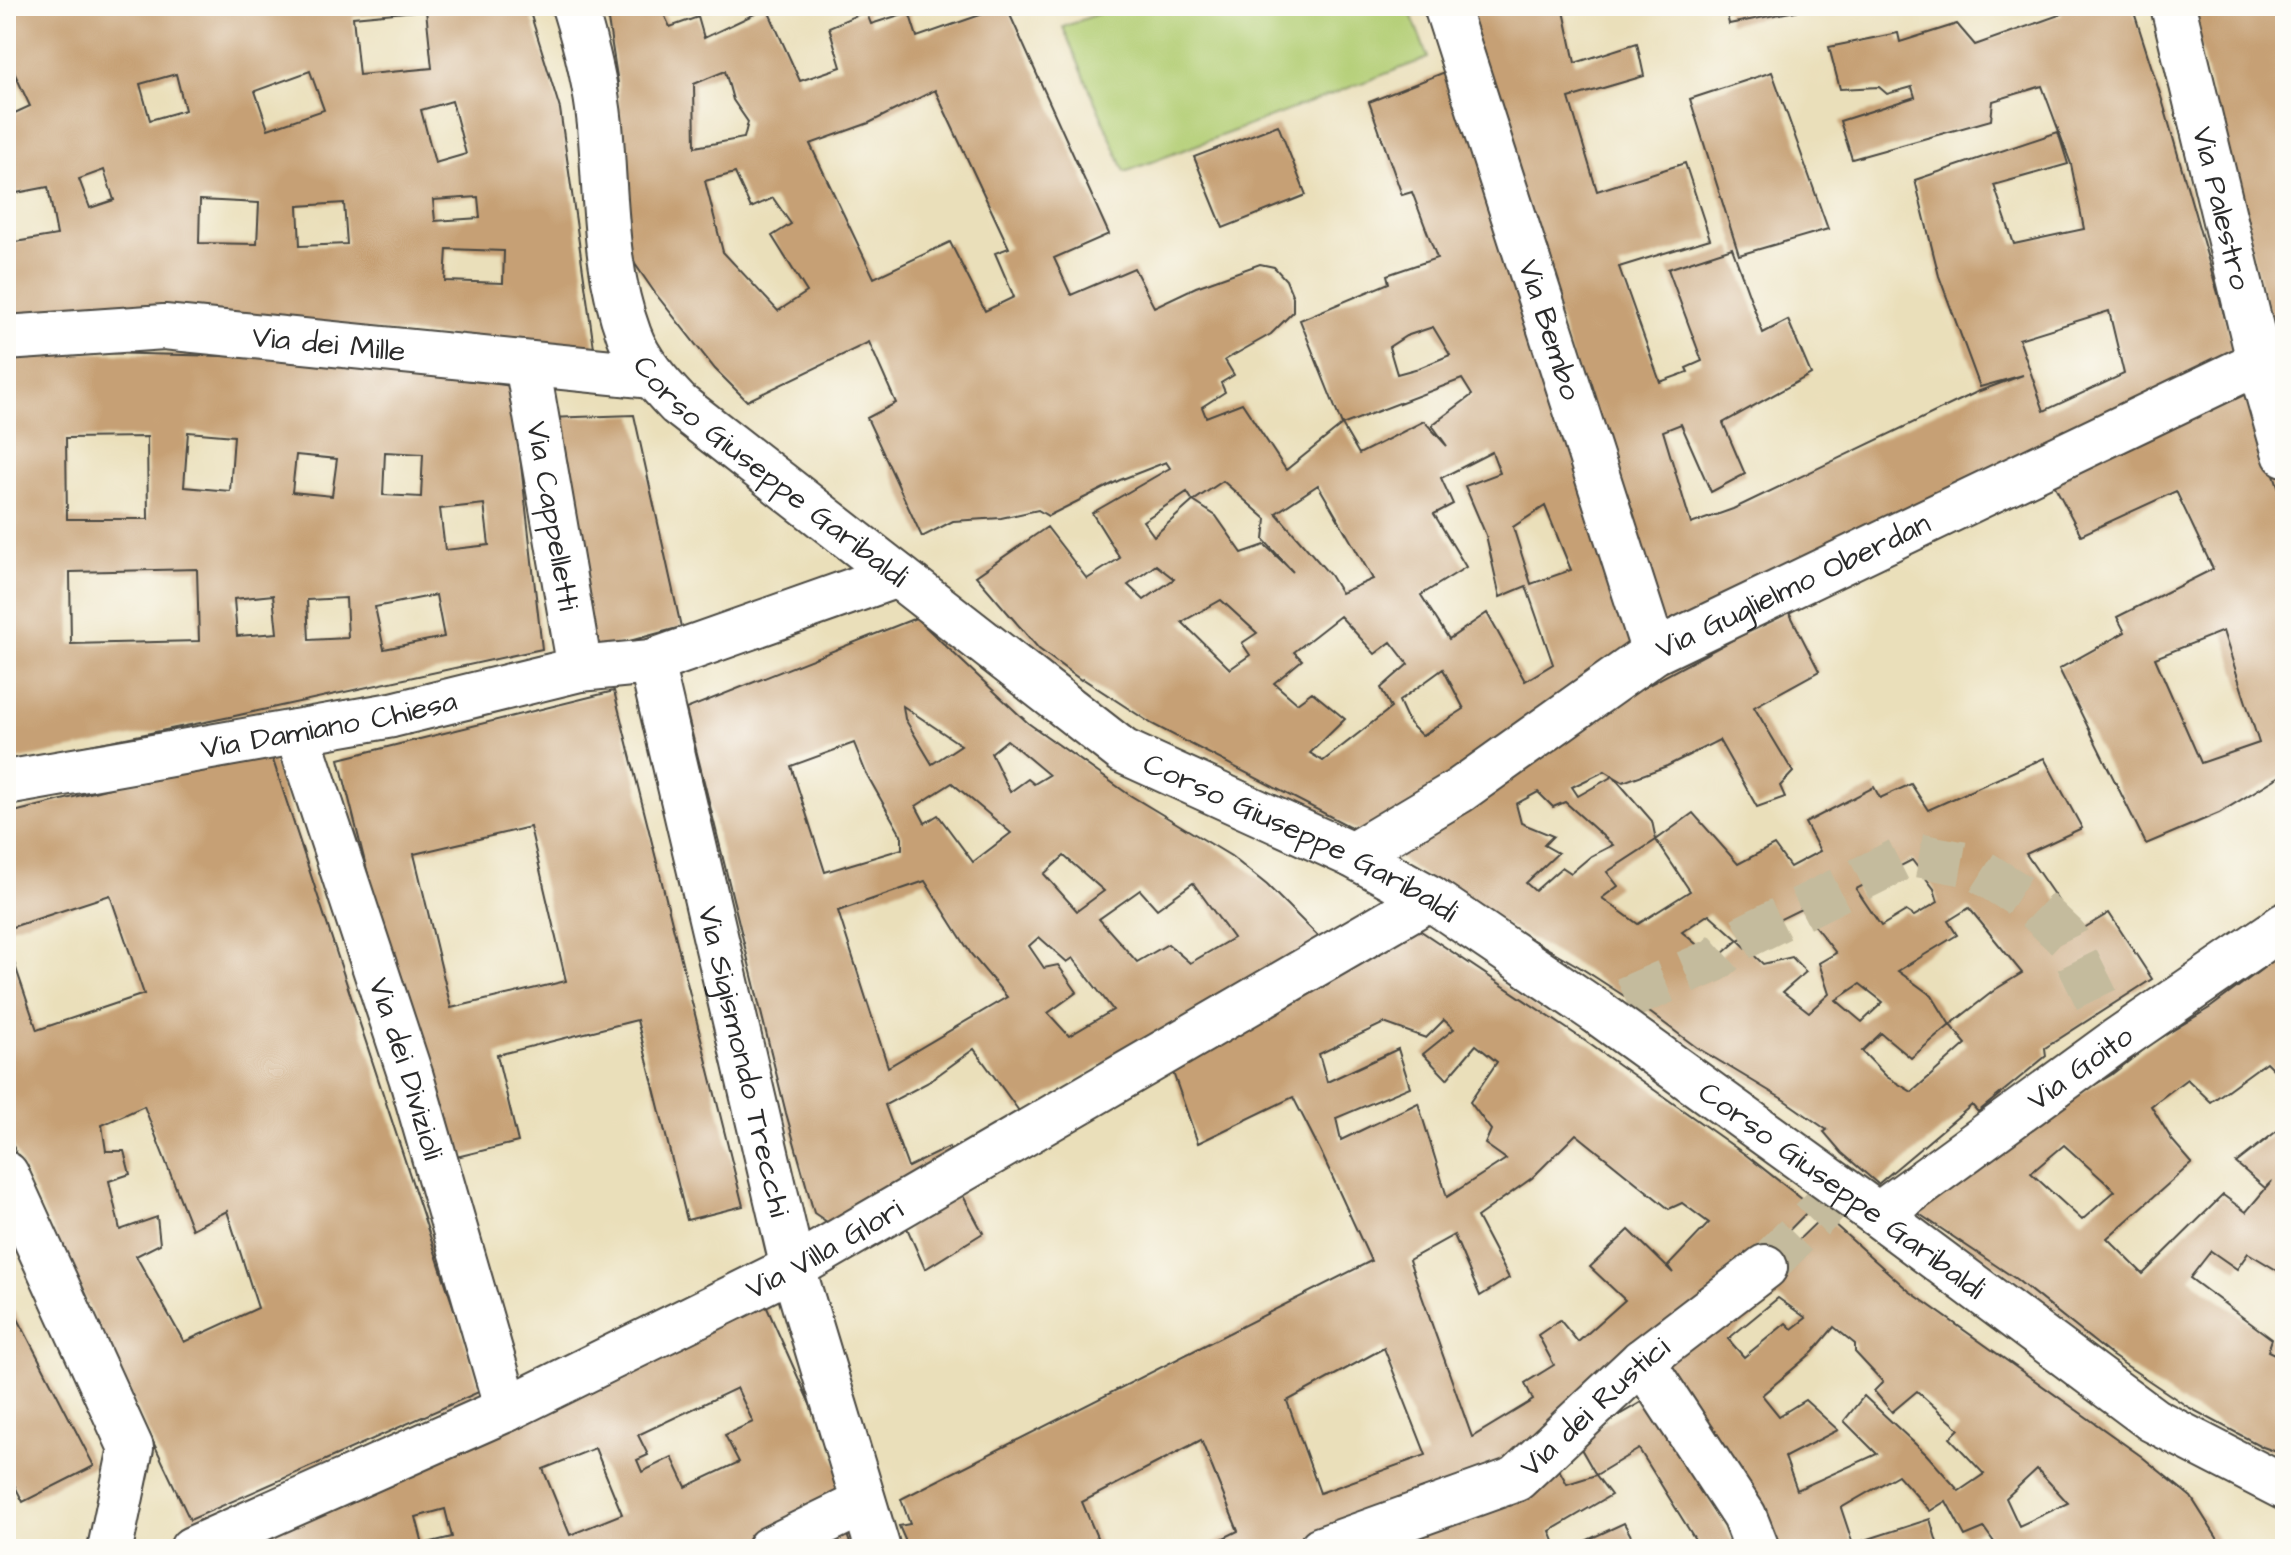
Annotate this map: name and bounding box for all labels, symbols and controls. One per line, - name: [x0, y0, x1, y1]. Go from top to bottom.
- street label: Via Palestro: [2181, 122, 2261, 294]
- street label: Via Bembo: [1507, 254, 1592, 406]
- street label: Via dei Mille: [250, 316, 407, 373]
- street label: Corso Giuseppe Garibaldi: [622, 347, 917, 598]
- street label: Via Cappelletti: [515, 418, 590, 614]
- street label: Via Guglielmo Oberdan: [1649, 503, 1938, 670]
- street label: Via Damiano Chiesa: [198, 680, 461, 770]
- street label: Corso Giuseppe Garibaldi: [1136, 743, 1467, 933]
- street label: Via Sigismondo Trecchi: [687, 902, 800, 1221]
- street label: Via dei Divizioli: [358, 972, 454, 1165]
- street label: Via Goito: [2019, 1015, 2142, 1121]
- street label: Corso Giuseppe Garibaldi: [1689, 1072, 1994, 1310]
- street label: Via Villa Glori: [739, 1188, 911, 1310]
- street label: Via dei Rustici: [1511, 1327, 1679, 1487]

